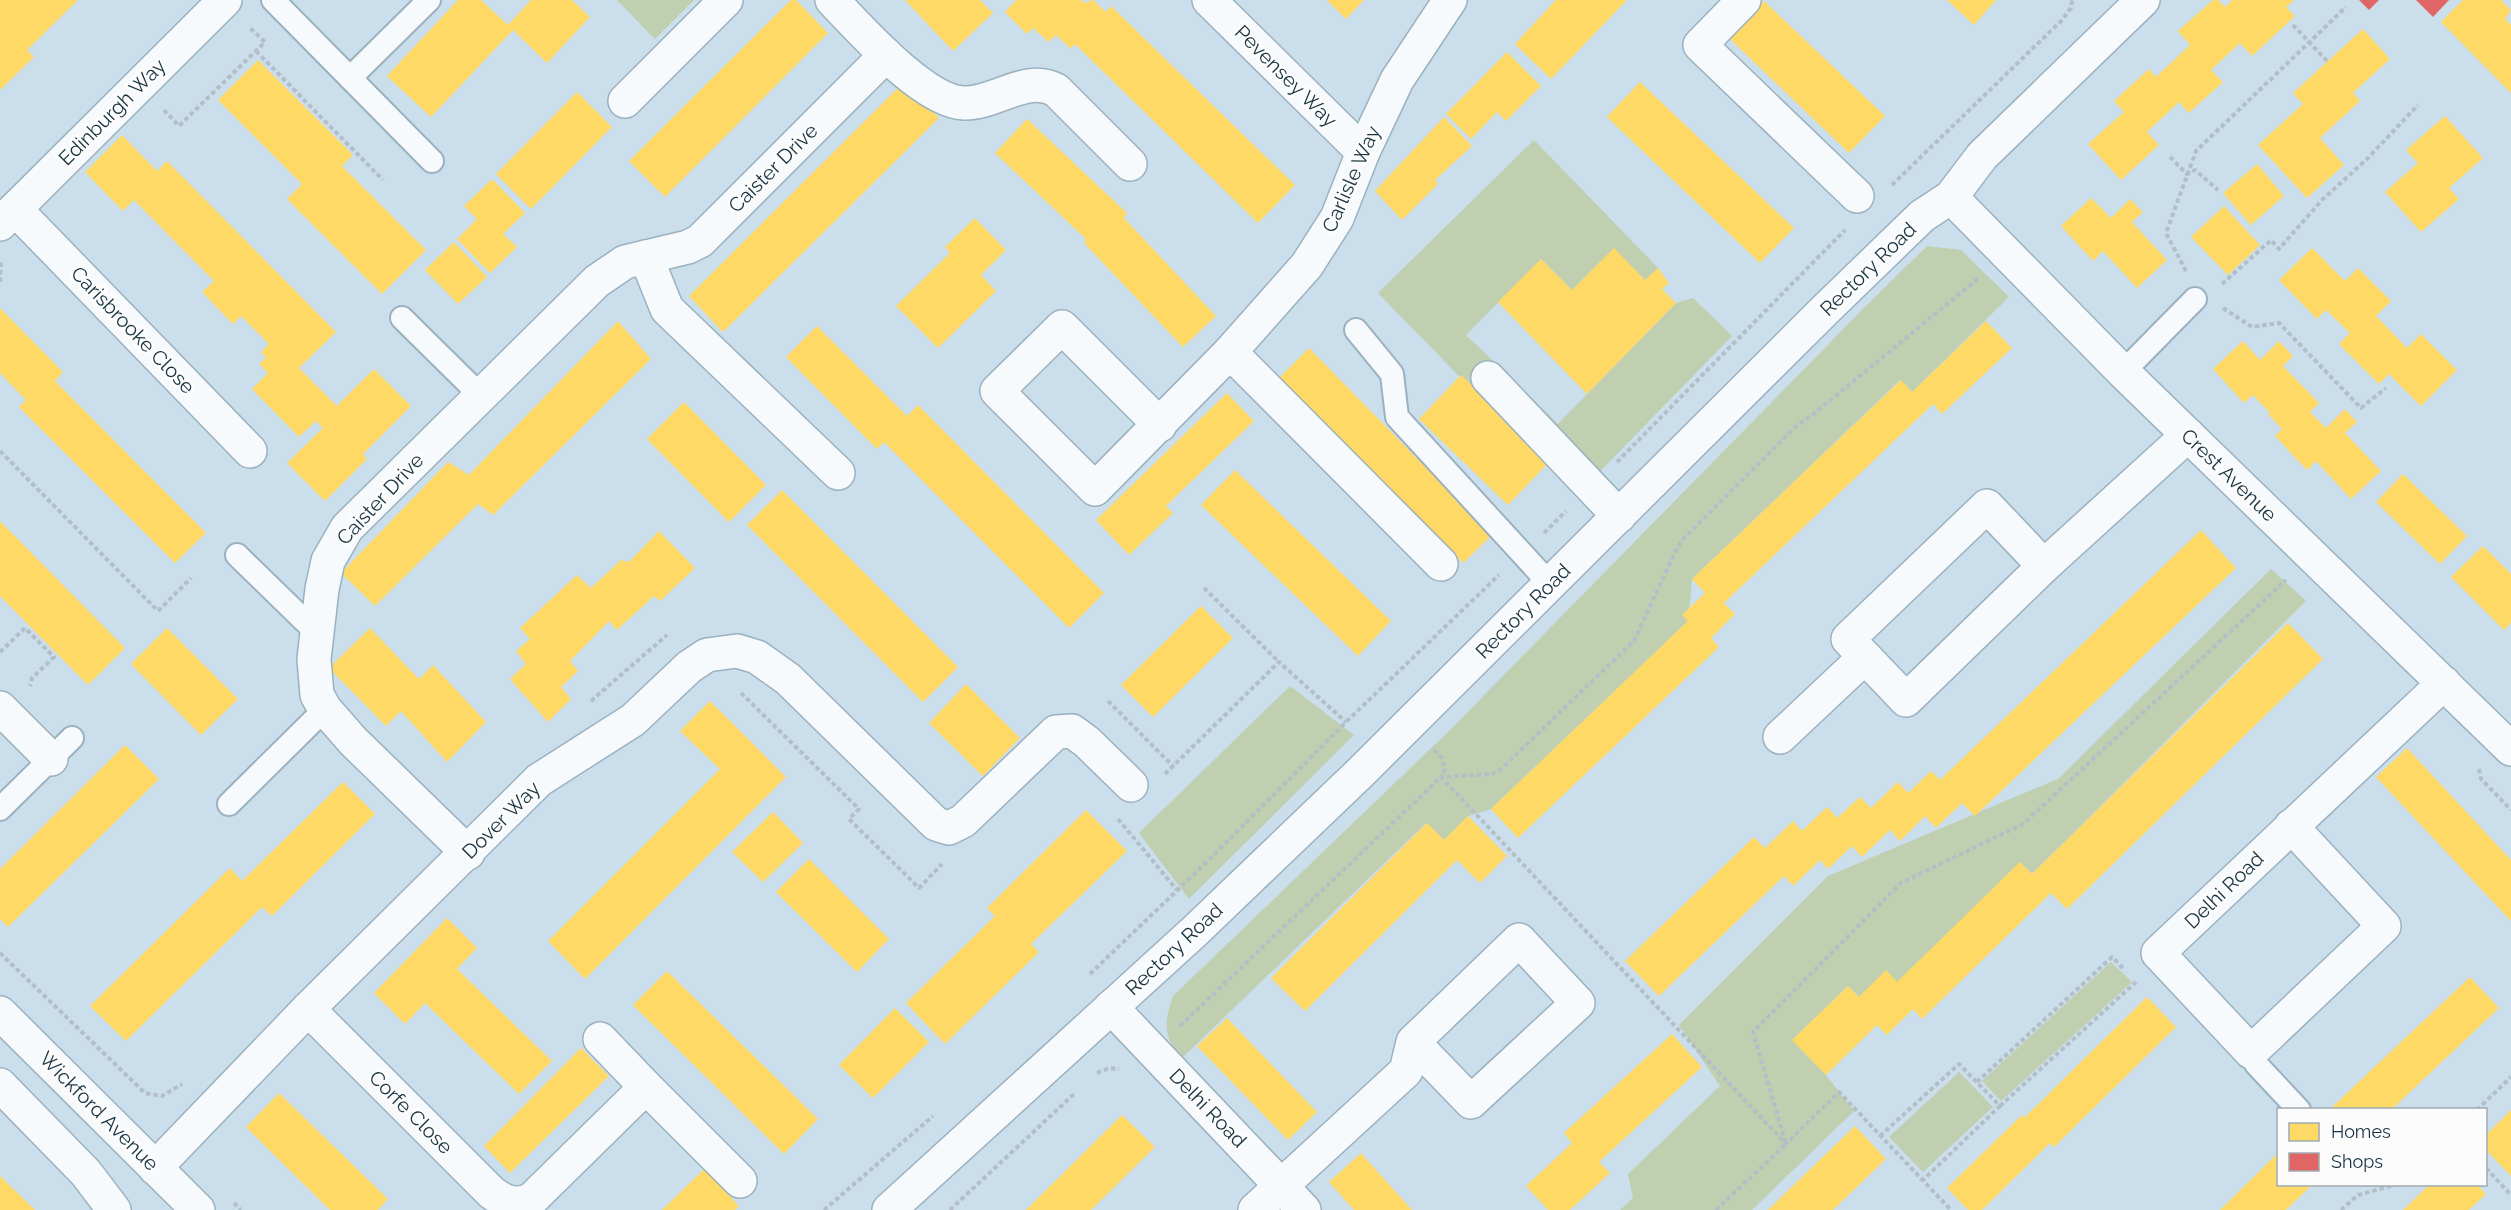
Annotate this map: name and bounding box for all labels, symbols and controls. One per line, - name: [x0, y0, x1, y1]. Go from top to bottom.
- street label: Pevensey Way: [1230, 20, 1342, 132]
- street label: Edinburgh Way: [54, 54, 170, 170]
- street label: Caister Drive: [723, 118, 823, 218]
- street label: Carlisle Way: [1317, 122, 1385, 236]
- street label: Rectory Road: [1815, 217, 1921, 321]
- street label: Carisbrooke Close: [66, 261, 200, 399]
- street label: Crest Avenue: [2176, 424, 2282, 527]
- street label: Caister Drive: [332, 448, 429, 550]
- street label: Rectory Road: [1471, 559, 1575, 663]
- street label: Dover Way: [457, 776, 545, 864]
- street label: Delhi Road: [2179, 846, 2269, 934]
- street label: Rectory Road: [1120, 898, 1228, 1000]
- street label: Wickford Avenue: [34, 1046, 164, 1176]
- street label: Delhi Road: [1164, 1063, 1252, 1153]
- street label: Corfe Close: [364, 1065, 458, 1159]
- legend: [2277, 1108, 2487, 1186]
- text: Homes: [2331, 1121, 2391, 1142]
- text: Shops: [2331, 1151, 2383, 1172]

